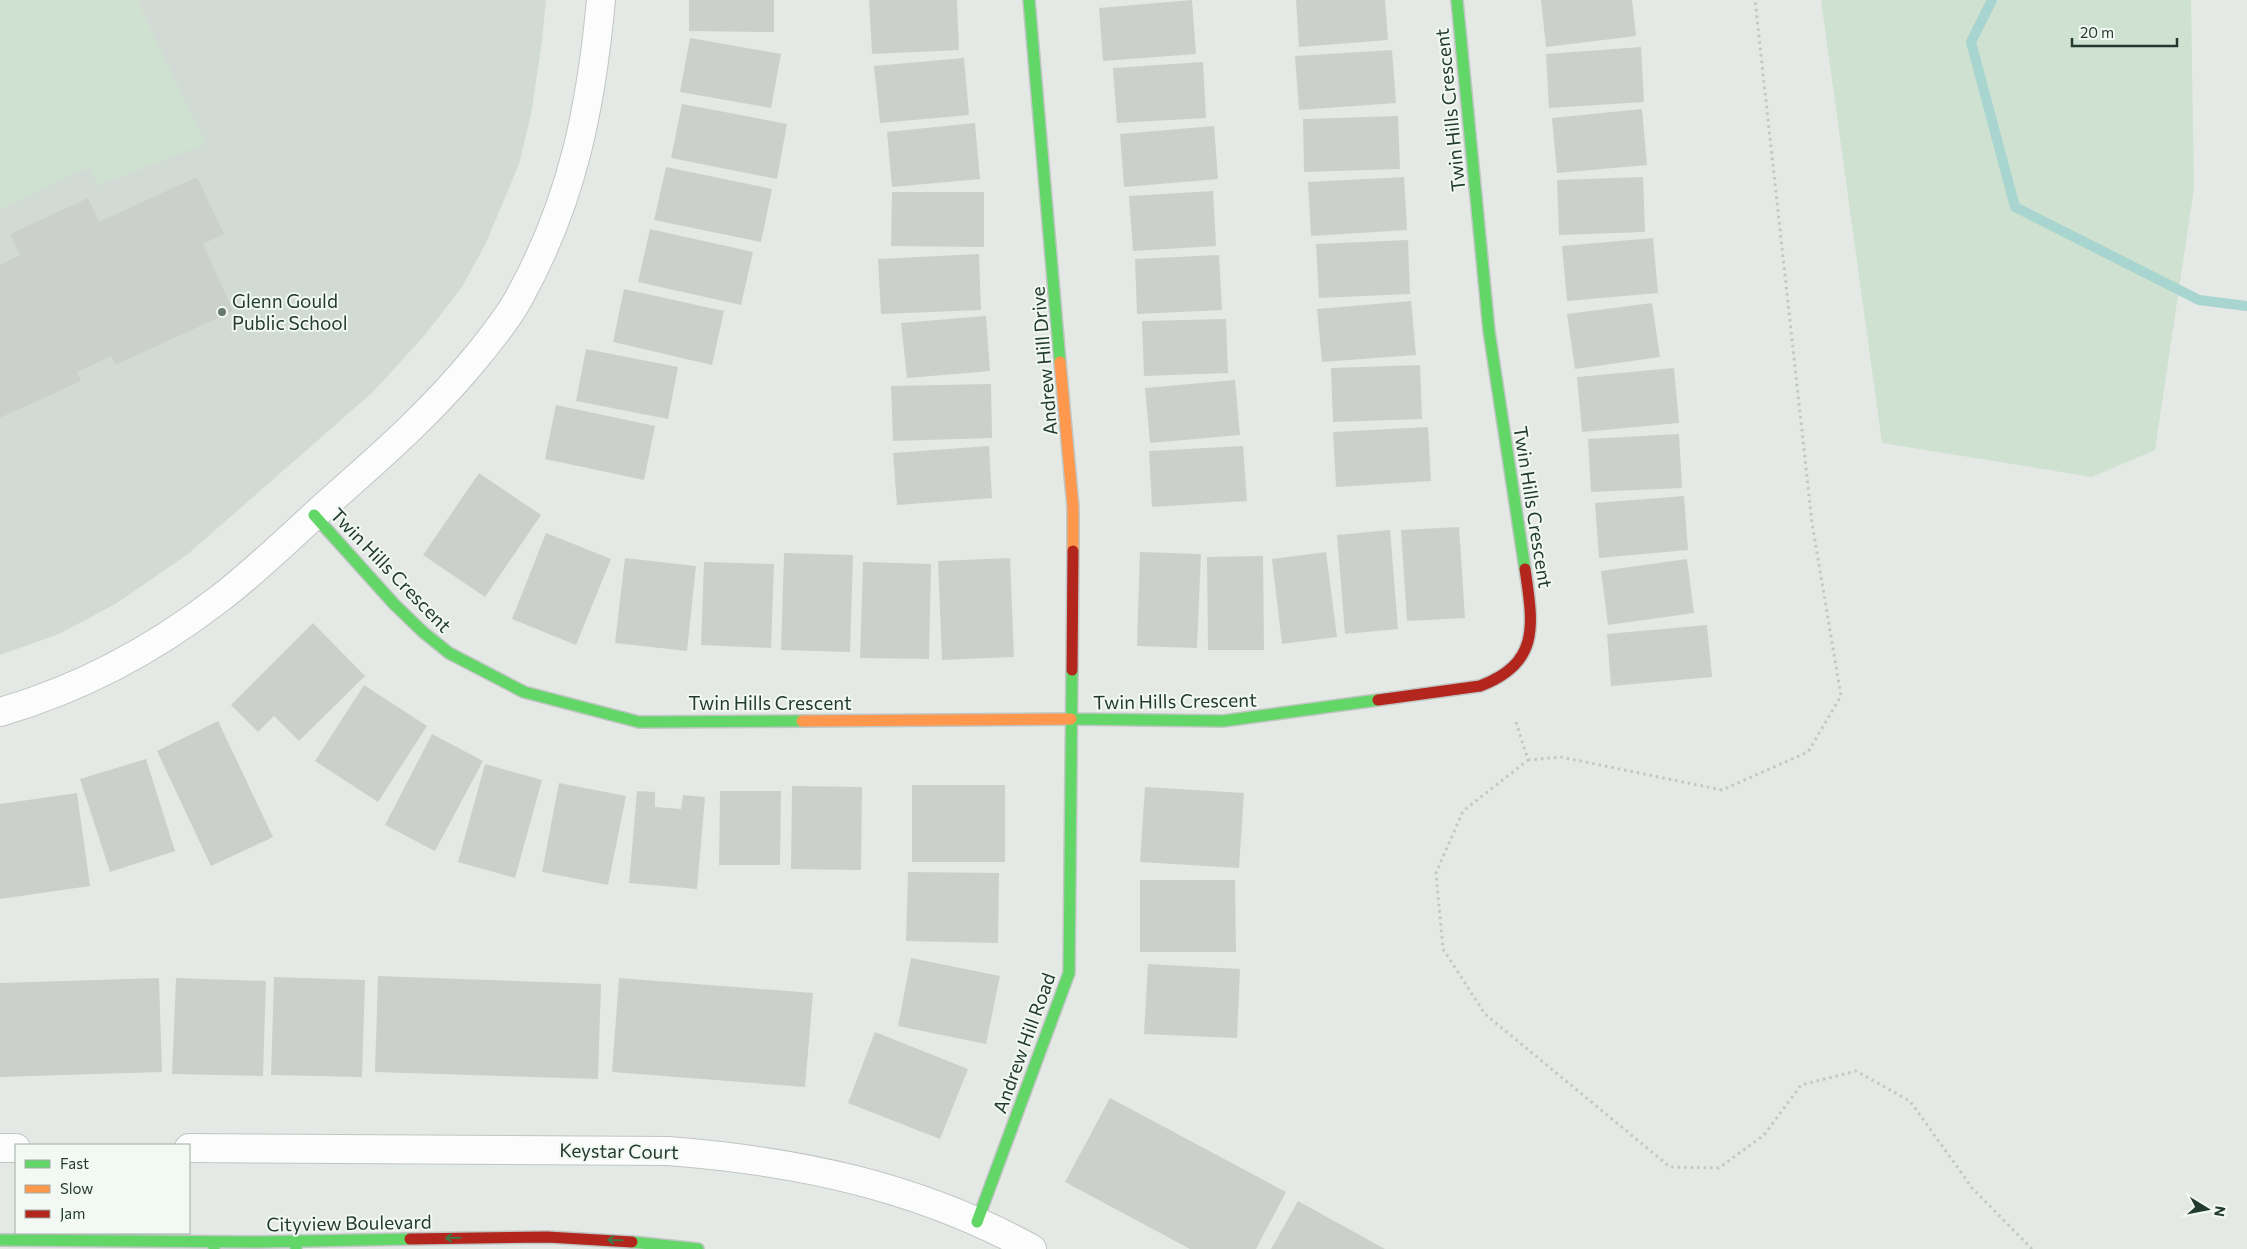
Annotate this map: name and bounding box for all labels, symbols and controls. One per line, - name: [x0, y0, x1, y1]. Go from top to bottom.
- scale bar: [2072, 15, 2177, 47]
- text: 20 m: [2080, 23, 2114, 41]
- street label: Twin Hills Crescent: [1429, 27, 1469, 193]
- street label: Andrew Hill Drive: [1026, 286, 1061, 436]
- place label: Glenn Gould Public School: [232, 289, 347, 334]
- marker: Glenn Gould Public School: [216, 306, 228, 318]
- street label: Twin Hills Crescent: [1509, 424, 1558, 590]
- street label: Twin Hills Crescent: [326, 503, 457, 637]
- street label: Twin Hills Crescent: [1093, 688, 1257, 713]
- street label: Twin Hills Crescent: [688, 691, 852, 714]
- street label: Andrew Hill Road: [987, 970, 1060, 1116]
- street label: Keystar Court: [559, 1138, 679, 1163]
- legend: [15, 1144, 190, 1234]
- text: Fast: [60, 1154, 89, 1172]
- text: Slow: [60, 1179, 93, 1197]
- north arrow: [2182, 1184, 2232, 1234]
- text: Jam: [60, 1204, 85, 1222]
- text: N: [2211, 1205, 2230, 1218]
- street label: Cityview Boulevard: [266, 1210, 432, 1235]
- one-way arrow: [445, 1234, 461, 1243]
- one-way arrow: [607, 1235, 624, 1245]

